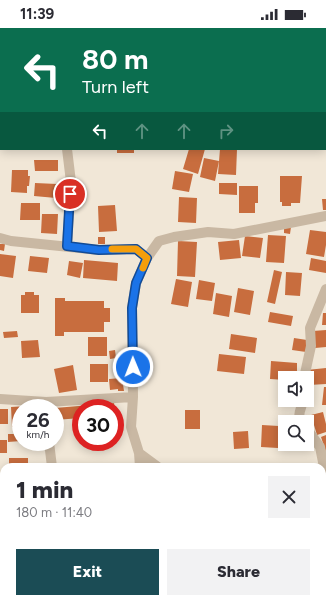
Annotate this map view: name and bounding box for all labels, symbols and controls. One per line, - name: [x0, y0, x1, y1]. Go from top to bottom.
- text: 11:39: [20, 5, 54, 23]
- text: 80 m: [82, 42, 148, 76]
- icon: left: [16, 44, 68, 96]
- text: Turn left: [82, 76, 149, 98]
- icon: left: [89, 120, 111, 142]
- icon: ahead: [131, 120, 153, 142]
- icon: ahead: [173, 120, 195, 142]
- icon: right: [215, 120, 237, 142]
- pin: [53, 177, 87, 211]
- icon: arrive: [59, 183, 81, 205]
- position arrow: [112, 346, 154, 388]
- map controls: [278, 371, 314, 451]
- button: sound: [278, 371, 314, 407]
- speed limit sign: 30: [72, 399, 124, 451]
- text: 26: [26, 408, 50, 432]
- button: search: [278, 415, 314, 451]
- text: km/h: [27, 428, 49, 441]
- text: 1 min: [16, 475, 73, 504]
- button: close: [268, 476, 310, 518]
- text: 180 m · 11:40: [16, 505, 92, 520]
- button: Exit: [16, 549, 159, 595]
- button: Share: [167, 549, 310, 595]

